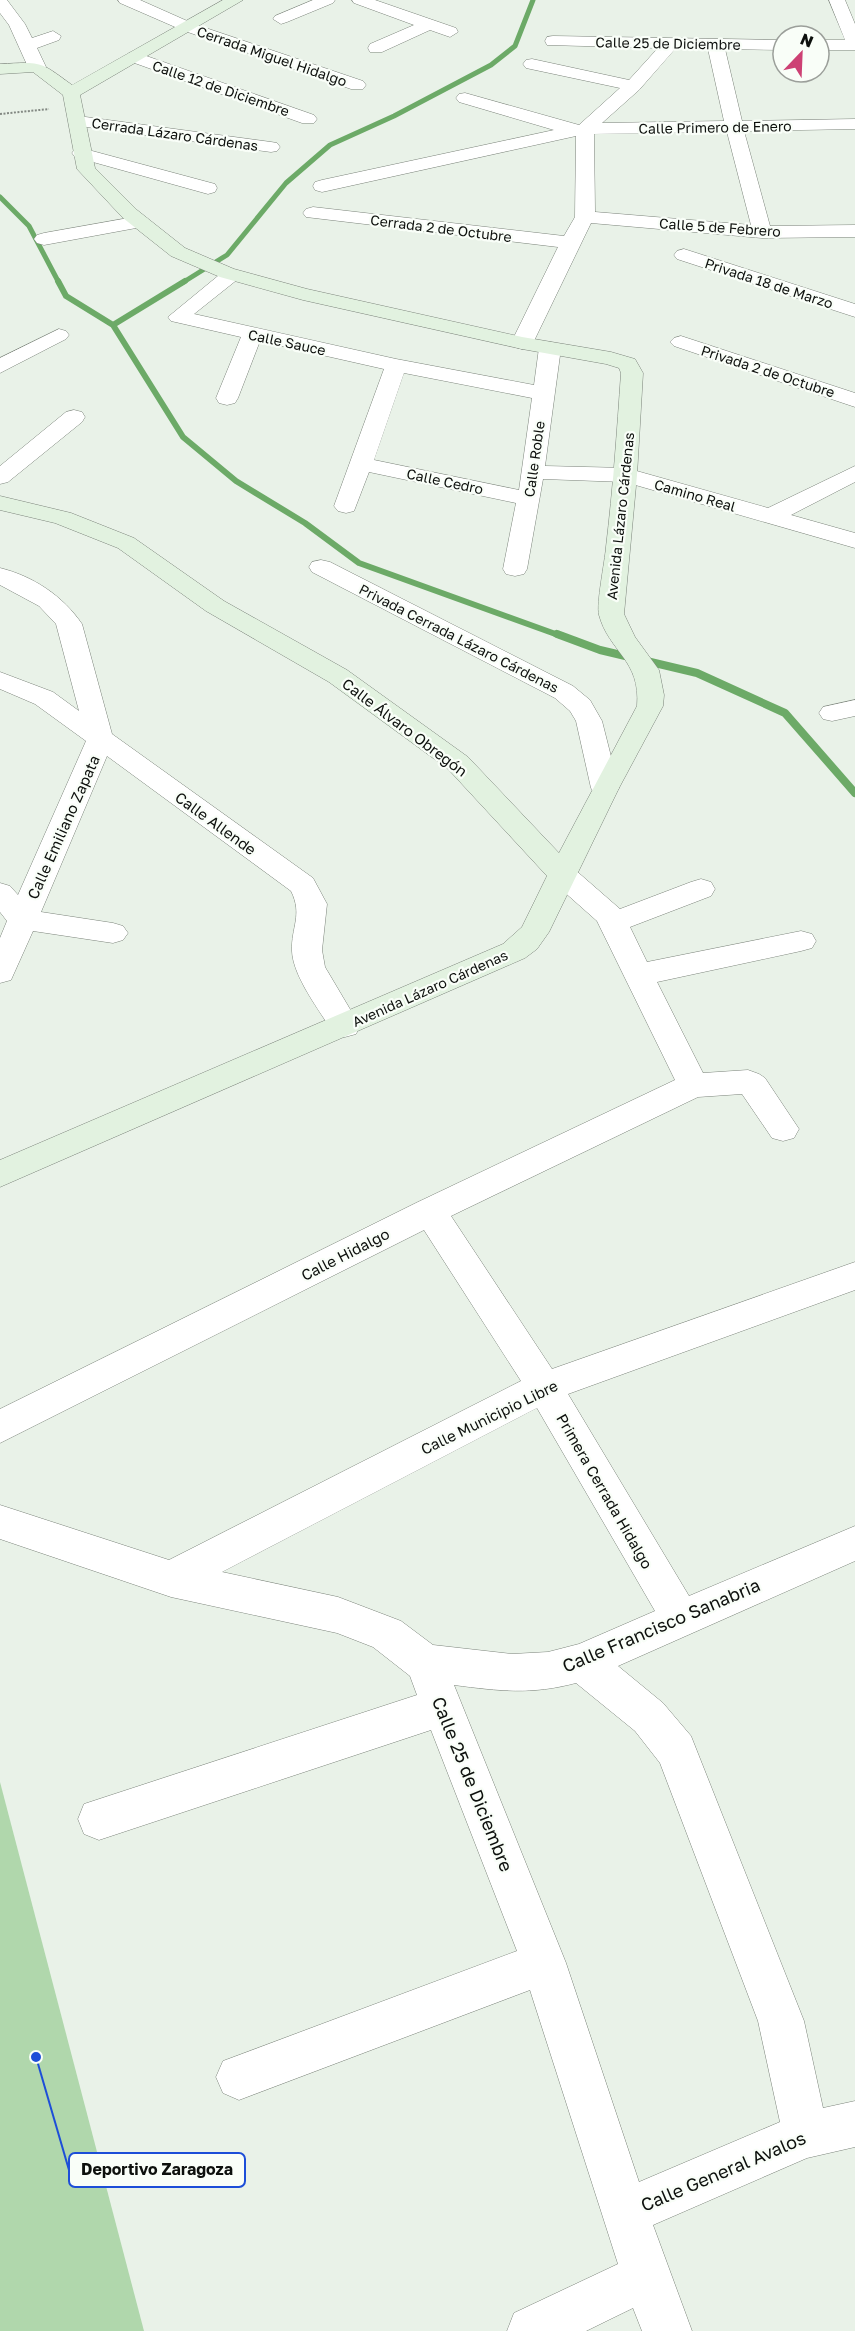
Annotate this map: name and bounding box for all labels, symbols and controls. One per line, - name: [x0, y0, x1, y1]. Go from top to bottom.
- street label: Cerrada Miguel Hidalgo: [195, 22, 349, 90]
- north arrow: [771, 24, 831, 84]
- text: N: [797, 29, 816, 52]
- street label: Calle 25 de Diciembre: [595, 33, 741, 53]
- street label: Calle 12 de Diciembre: [150, 57, 292, 119]
- street label: Cerrada Lázaro Cárdenas: [91, 114, 259, 154]
- street label: Calle Primero de Enero: [638, 117, 792, 137]
- street label: Cerrada 2 de Octubre: [369, 211, 513, 245]
- street label: Calle 5 de Febrero: [659, 214, 781, 240]
- street label: Privada 18 de Marzo: [703, 254, 835, 312]
- street label: Calle Sauce: [247, 325, 327, 359]
- street label: Privada 2 de Octubre: [699, 341, 837, 401]
- street label: Calle Roble: [520, 420, 548, 498]
- street label: Avenida Lázaro Cárdenas: [603, 431, 637, 601]
- street label: Calle Cedro: [405, 465, 485, 497]
- street label: Camino Real: [652, 475, 738, 515]
- street label: Privada Cerrada Lázaro Cárdenas: [356, 580, 562, 696]
- street label: Calle Álvaro Obregón: [339, 674, 471, 780]
- street label: Calle Emiliano Zapata: [23, 752, 103, 902]
- street label: Calle Allende: [172, 788, 260, 859]
- street label: Avenida Lázaro Cárdenas: [350, 946, 510, 1030]
- street label: Calle Hidalgo: [298, 1224, 392, 1284]
- street label: Calle Municipio Libre: [418, 1376, 561, 1458]
- street label: Primera Cerrada Hidalgo: [553, 1410, 657, 1572]
- street label: Calle Francisco Sanabria: [559, 1573, 763, 1677]
- street label: Calle 25 de Diciembre: [428, 1693, 518, 1875]
- street label: Calle General Avalos: [637, 2126, 809, 2216]
- callout: Deportivo Zaragoza: [69, 2153, 245, 2187]
- text: Deportivo Zaragoza: [81, 2159, 233, 2179]

